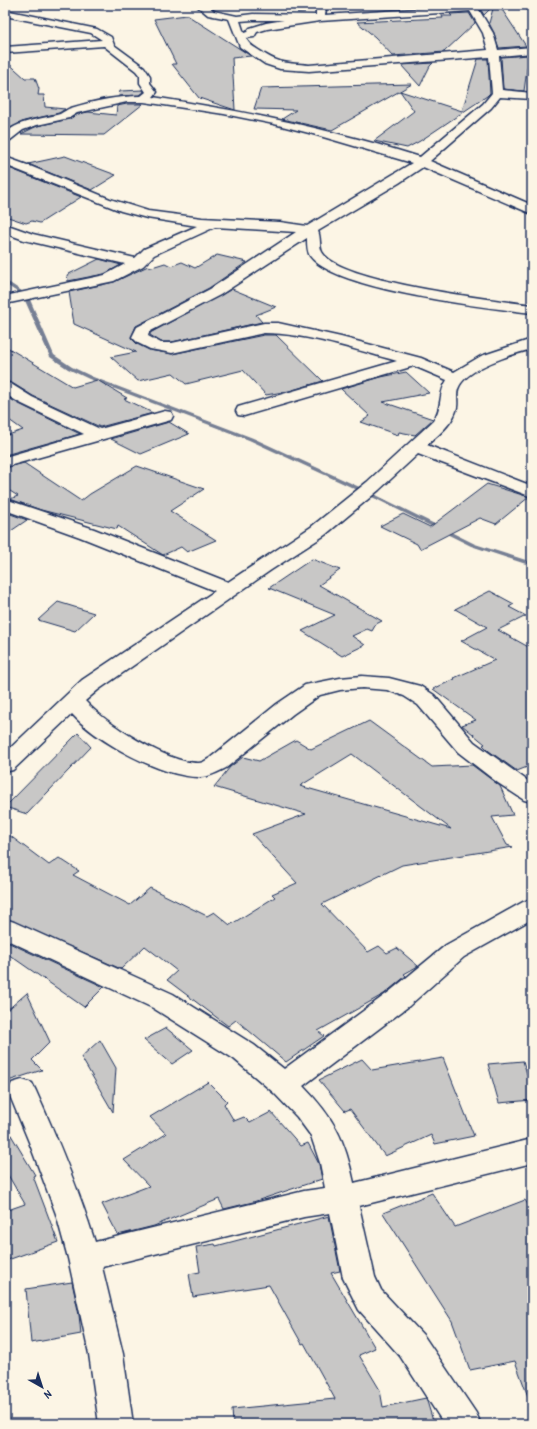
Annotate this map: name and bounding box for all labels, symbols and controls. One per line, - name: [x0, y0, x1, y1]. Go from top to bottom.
- north arrow: [22, 1367, 62, 1407]
- text: N: [42, 1387, 55, 1402]

